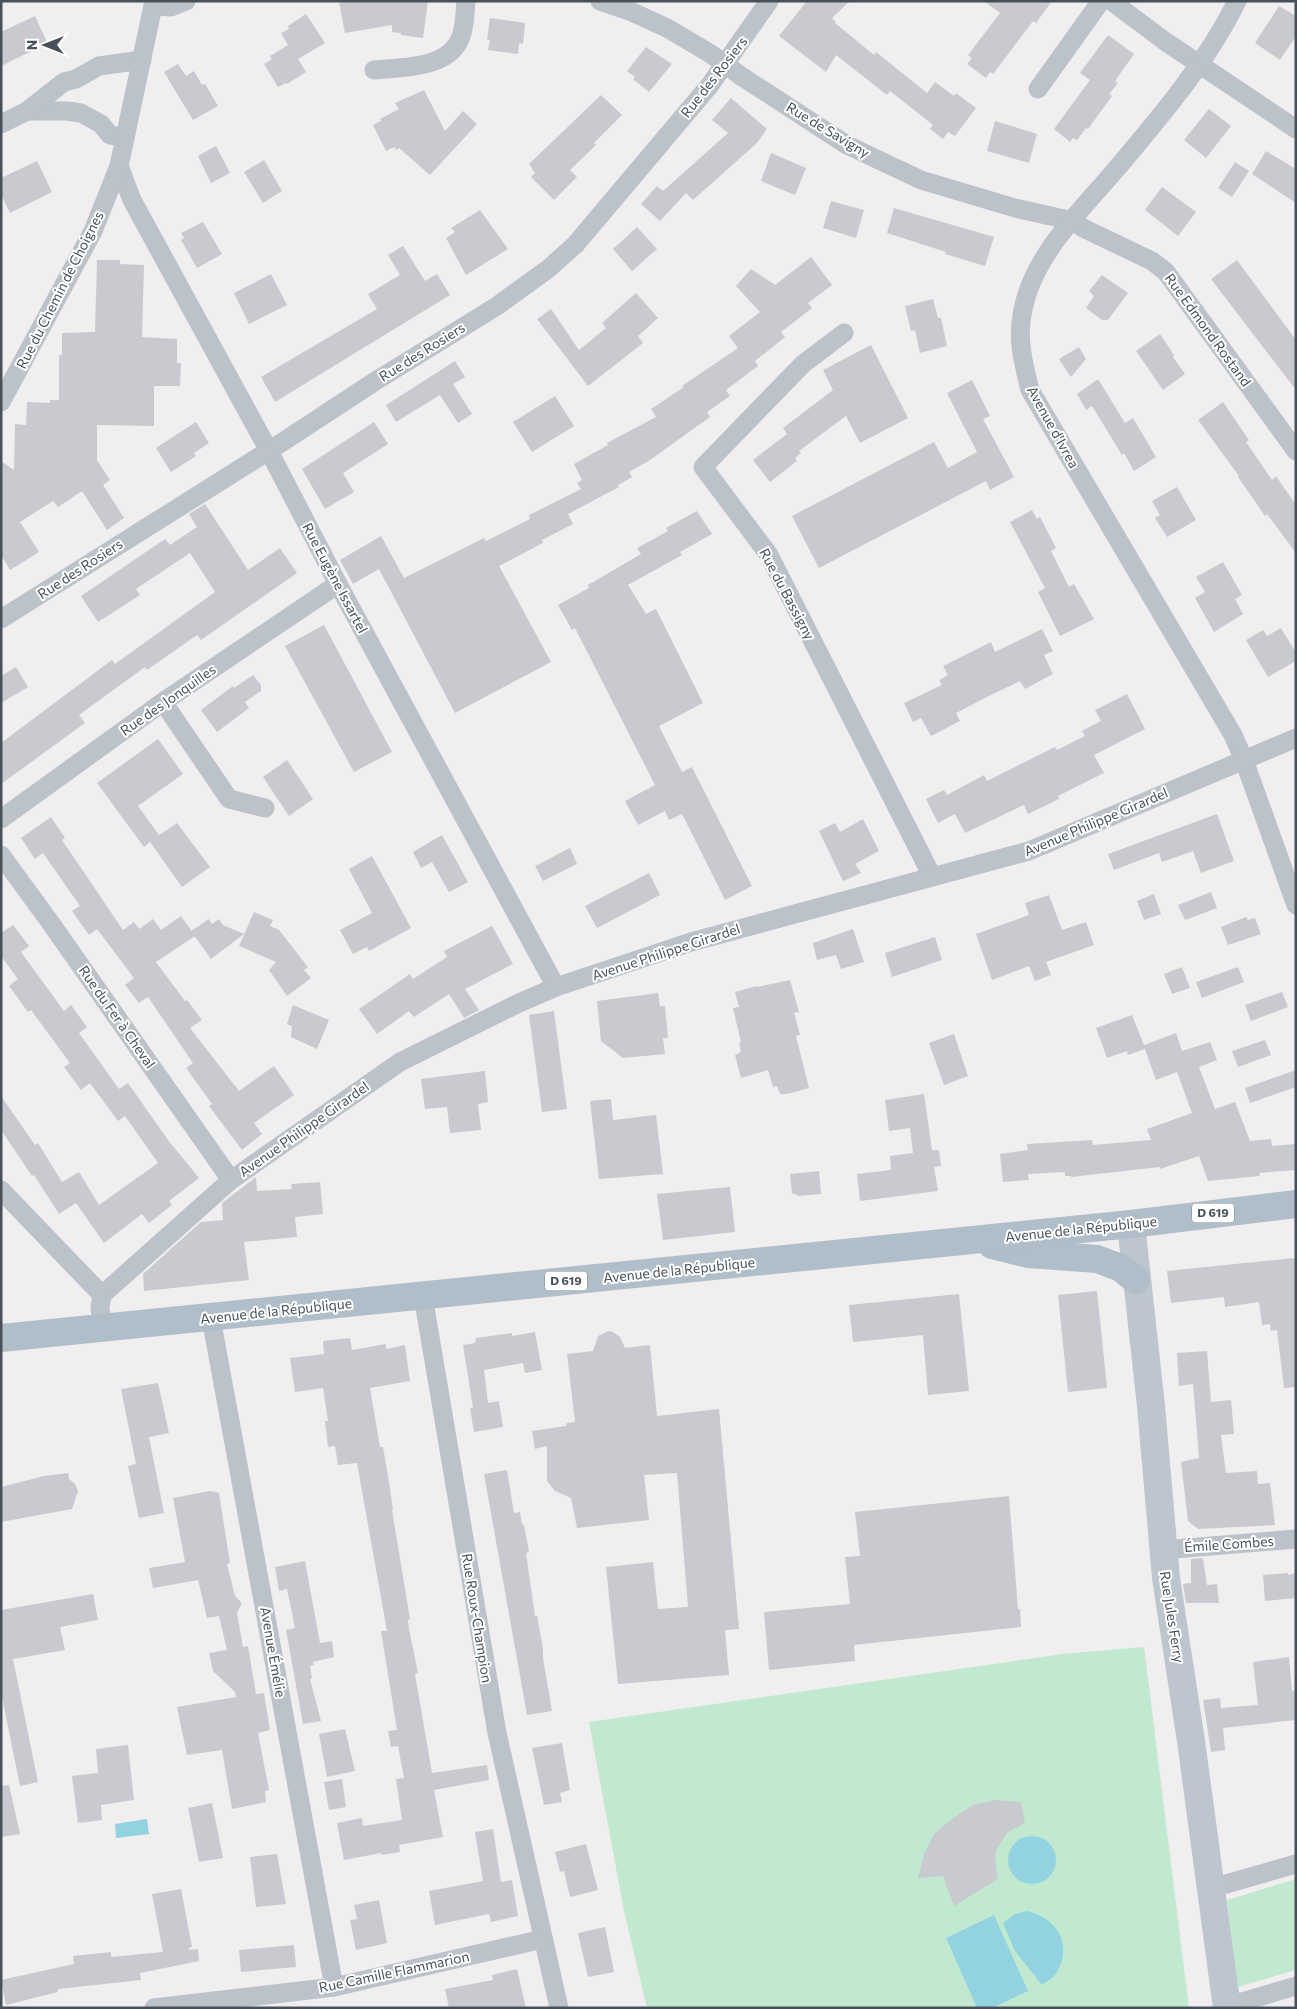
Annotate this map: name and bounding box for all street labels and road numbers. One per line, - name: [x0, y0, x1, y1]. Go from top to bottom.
- street label: Rue des Rosiers: [677, 33, 750, 121]
- street label: Rue de Savigny: [784, 98, 873, 161]
- street label: Rue du Chemin de Choignes: [12, 208, 107, 371]
- street label: Rue Edmond Rostand: [1162, 270, 1255, 390]
- street label: Rue des Rosiers: [376, 318, 468, 385]
- street label: Avenue d'Ivrea: [1024, 383, 1083, 471]
- street label: Rue Eugène Issartel: [299, 520, 372, 636]
- street label: Rue des Rosiers: [34, 535, 125, 602]
- street label: Rue du Bassigny: [756, 545, 819, 642]
- street label: Rue des Jonquilles: [117, 660, 219, 739]
- street label: Avenue Philippe Girardel: [1021, 784, 1170, 860]
- street label: Avenue Philippe Girardel: [590, 920, 742, 983]
- street label: Rue du Fer à Cheval: [76, 962, 159, 1071]
- street label: Avenue Philippe Girardel: [236, 1077, 372, 1180]
- road number: D 619: [1192, 1204, 1234, 1222]
- street label: Avenue de la République: [1004, 1212, 1158, 1245]
- street label: Avenue de la République: [602, 1253, 756, 1286]
- road number: D 619: [545, 1272, 587, 1290]
- street label: Avenue de la République: [199, 1294, 353, 1327]
- street label: Émile Combes: [1184, 1532, 1274, 1555]
- street label: Rue Roux-Champion: [459, 1552, 496, 1684]
- street label: Rue Jules Ferry: [1157, 1570, 1188, 1664]
- street label: Avenue Émélie: [257, 1605, 290, 1699]
- street label: Rue Camille Flammarion: [317, 1947, 471, 1996]

